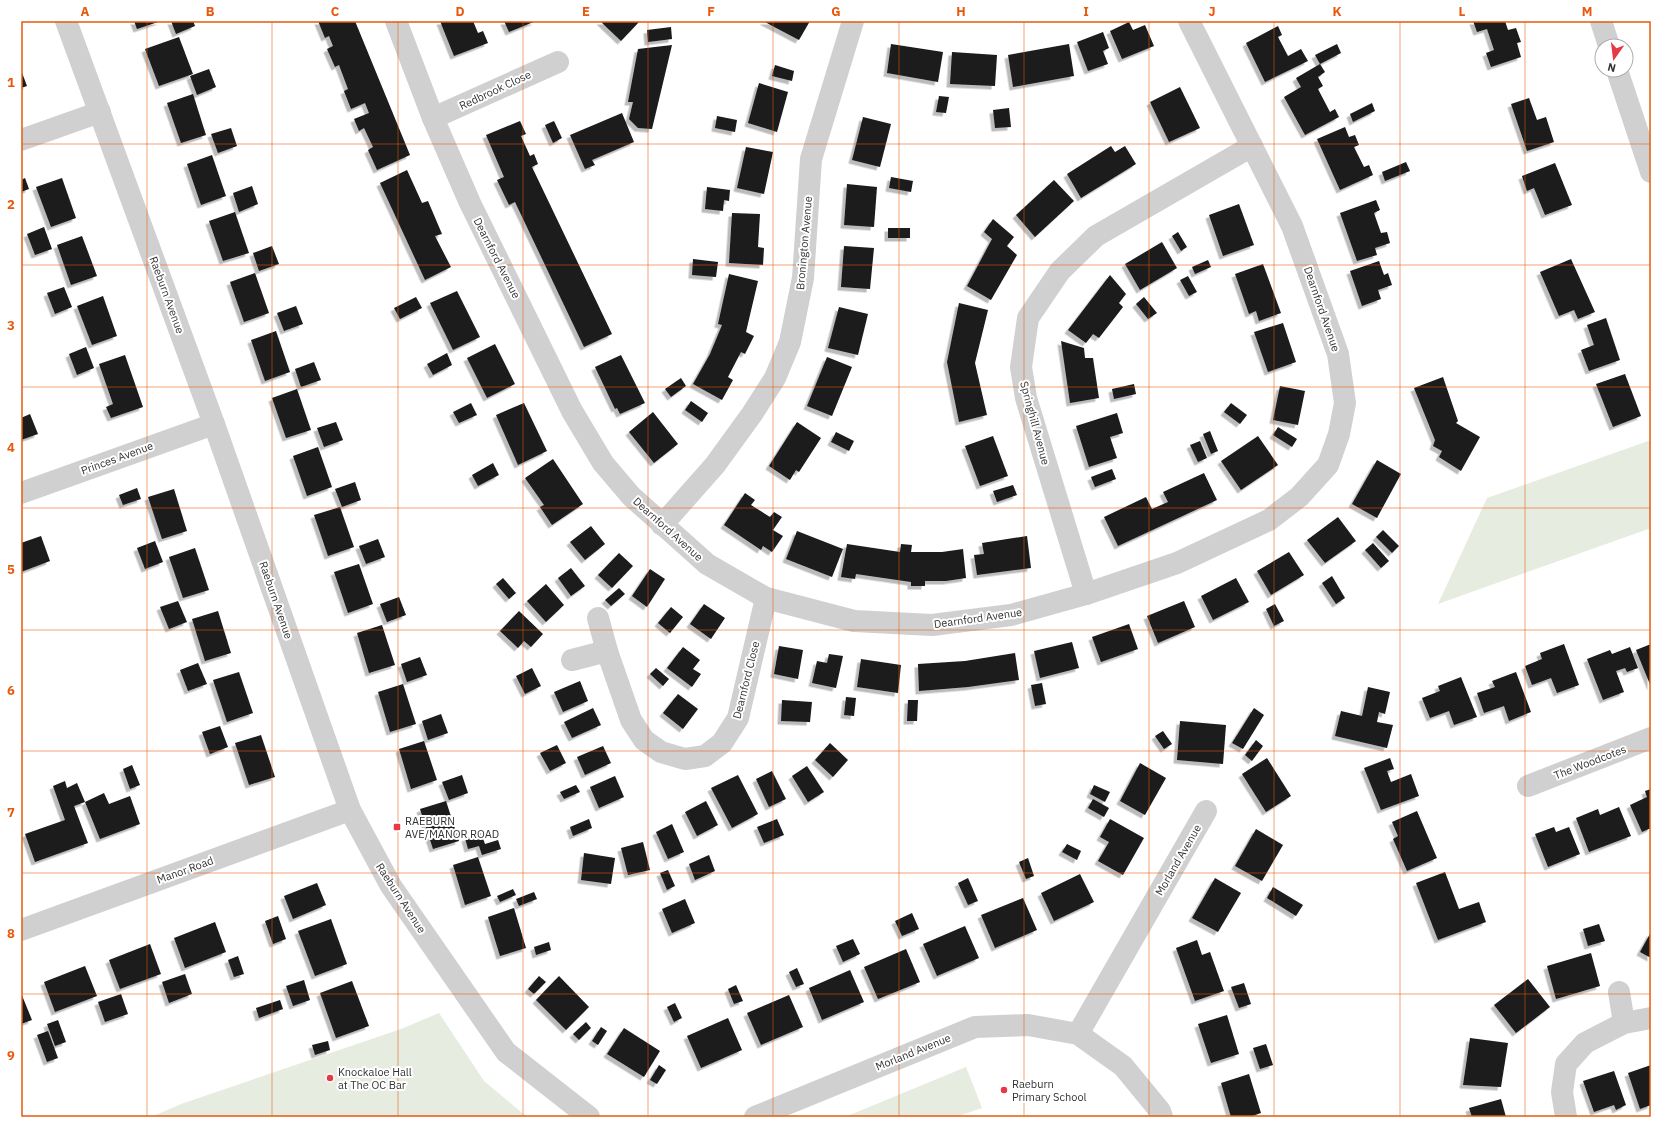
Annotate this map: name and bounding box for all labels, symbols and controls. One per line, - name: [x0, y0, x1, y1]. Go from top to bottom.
- text: A: [81, 3, 90, 20]
- text: B: [206, 3, 215, 20]
- text: C: [331, 3, 340, 20]
- text: D: [455, 3, 465, 20]
- text: E: [582, 3, 590, 20]
- text: F: [707, 3, 715, 20]
- text: G: [831, 3, 841, 20]
- text: H: [956, 3, 966, 20]
- text: I: [1083, 3, 1089, 20]
- text: J: [1208, 3, 1216, 20]
- text: K: [1332, 3, 1342, 20]
- text: L: [1459, 3, 1466, 20]
- text: M: [1582, 3, 1592, 20]
- north arrow: [1594, 38, 1634, 78]
- text: N: [1606, 60, 1617, 75]
- street label: Redbrook Close: [457, 67, 533, 113]
- text: 1: [7, 74, 15, 91]
- text: 2: [7, 196, 15, 213]
- street label: Bronington Avenue: [793, 196, 815, 290]
- street label: Dearnford Avenue: [471, 215, 523, 301]
- street label: Raeburn Avenue: [147, 255, 187, 335]
- street label: Dearnford Avenue: [1301, 265, 1343, 353]
- text: 3: [7, 317, 15, 334]
- street label: Springhill Avenue: [1017, 380, 1053, 466]
- street label: Princes Avenue: [79, 438, 155, 478]
- text: 4: [7, 439, 15, 456]
- street label: Dearnford Avenue: [630, 494, 706, 564]
- street label: Raeburn Avenue: [256, 559, 296, 641]
- text: 5: [7, 561, 15, 578]
- street label: Dearnford Avenue: [933, 605, 1023, 631]
- street label: Dearnford Close: [730, 640, 762, 720]
- text: 6: [7, 682, 15, 699]
- street label: The Woodcotes: [1552, 742, 1628, 782]
- text: 7: [7, 804, 15, 821]
- place label: RAEBURN AVE/MANOR ROAD: [405, 814, 499, 841]
- marker: RAEBURN AVE/MANOR ROAD: [392, 822, 402, 832]
- street label: Morland Avenue: [1152, 822, 1204, 898]
- street label: Manor Road: [155, 853, 215, 887]
- street label: Raeburn Avenue: [373, 860, 429, 936]
- text: 8: [7, 925, 15, 942]
- street label: Morland Avenue: [873, 1031, 953, 1073]
- text: 9: [7, 1047, 15, 1064]
- place label: Knockaloe Hall at The OC Bar: [338, 1065, 412, 1092]
- marker: Knockaloe Hall at The OC Bar: [325, 1073, 335, 1083]
- place label: Raeburn Primary School: [1012, 1077, 1087, 1104]
- marker: Raeburn Primary School: [999, 1085, 1009, 1095]

